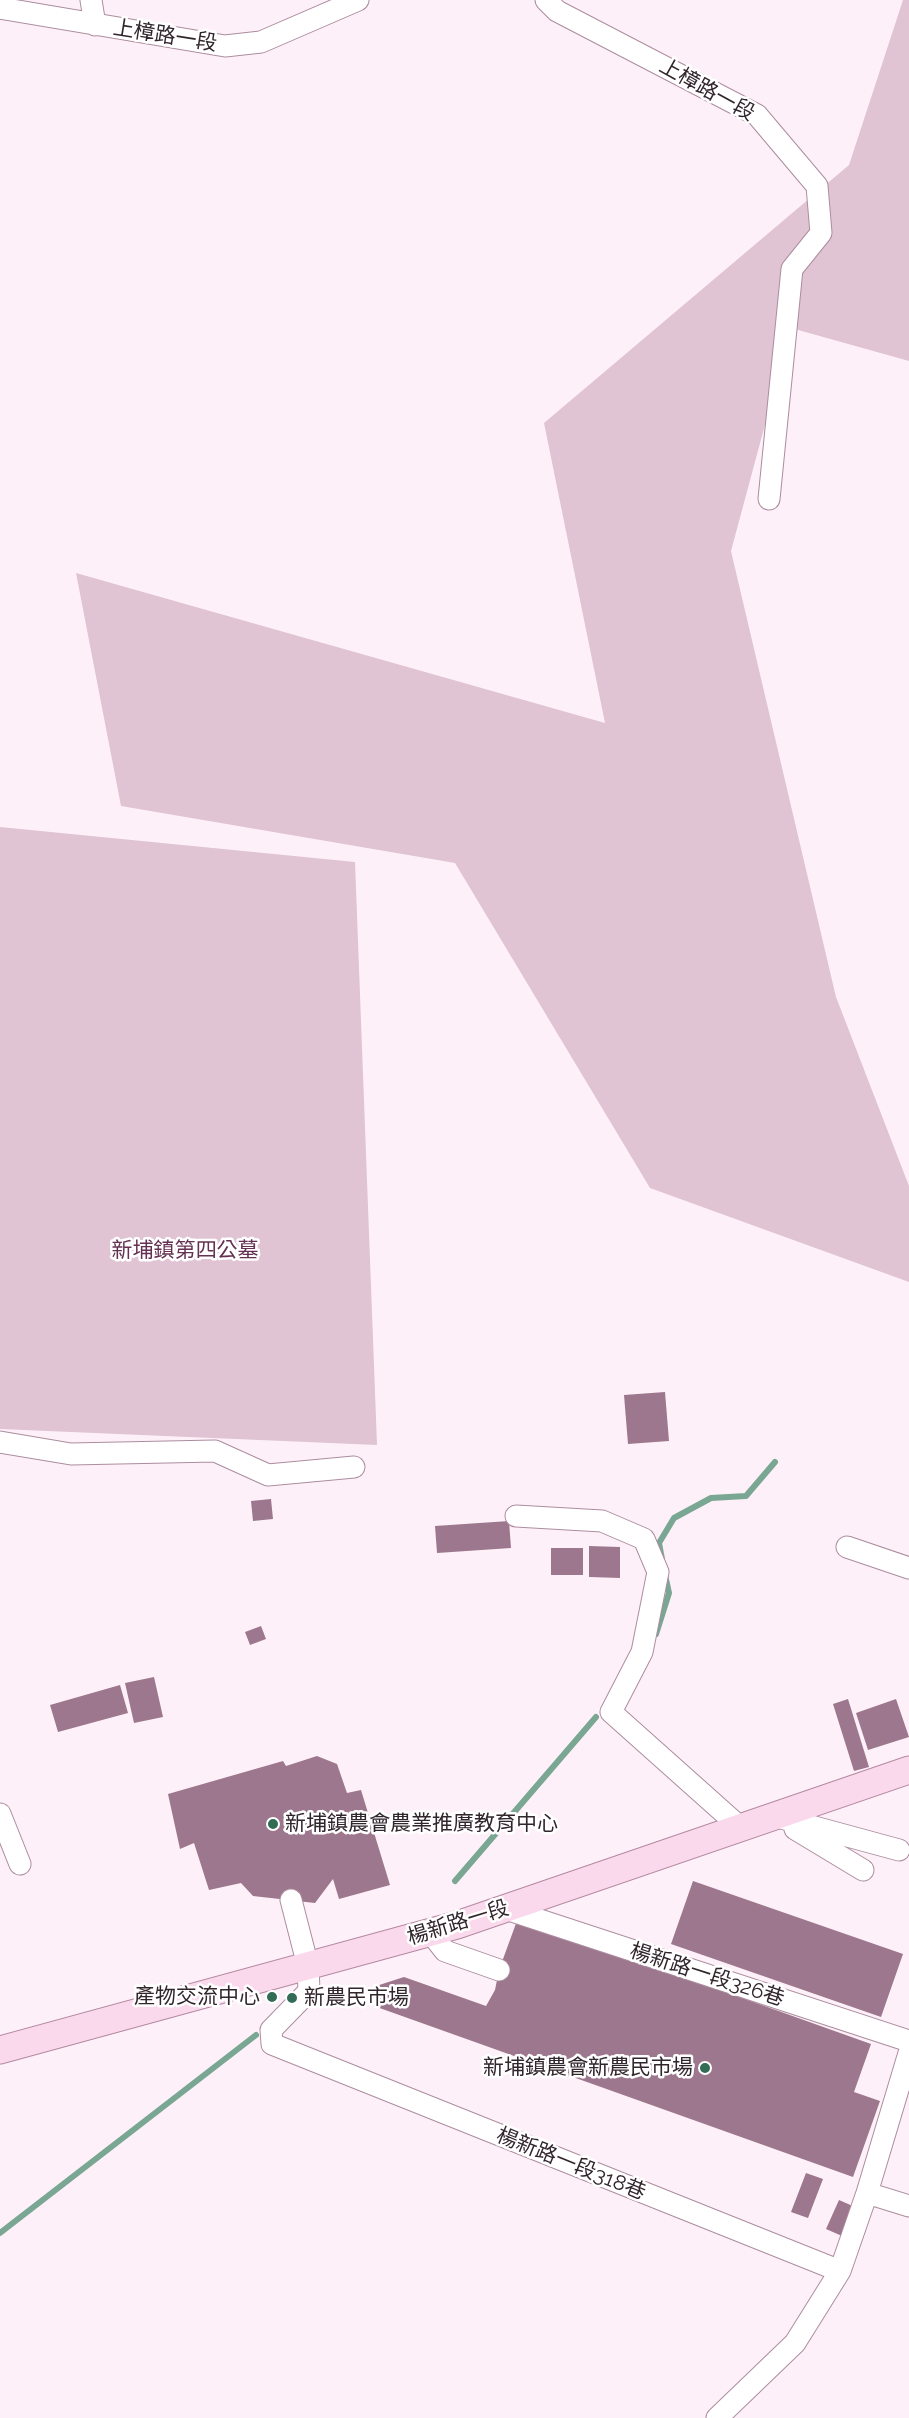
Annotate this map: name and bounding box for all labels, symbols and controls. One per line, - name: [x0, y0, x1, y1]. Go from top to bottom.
- street label: 上樟路一段: [111, 15, 219, 57]
- street label: 上樟路一段: [655, 54, 759, 126]
- park label: 新埔鎮第四公墓: [112, 1238, 258, 1264]
- place label: 新埔鎮農會農業推廣教育中心: [285, 1811, 558, 1837]
- marker: 新埔鎮農會農業推廣教育中心: [266, 1817, 280, 1831]
- street label: 楊新路一段: [404, 1896, 512, 1950]
- street label: 楊新路一段326巷: [627, 1938, 787, 2012]
- place label: 產物交流中心: [134, 1984, 260, 2010]
- place label: 新農民市場: [304, 1985, 409, 2011]
- marker: 產物交流中心: [265, 1990, 279, 2004]
- marker: 新農民市場: [285, 1991, 299, 2005]
- place label: 新埔鎮農會新農民市場: [483, 2055, 693, 2081]
- marker: 新埔鎮農會新農民市場: [698, 2061, 712, 2075]
- street label: 楊新路一段318巷: [493, 2123, 649, 2205]

